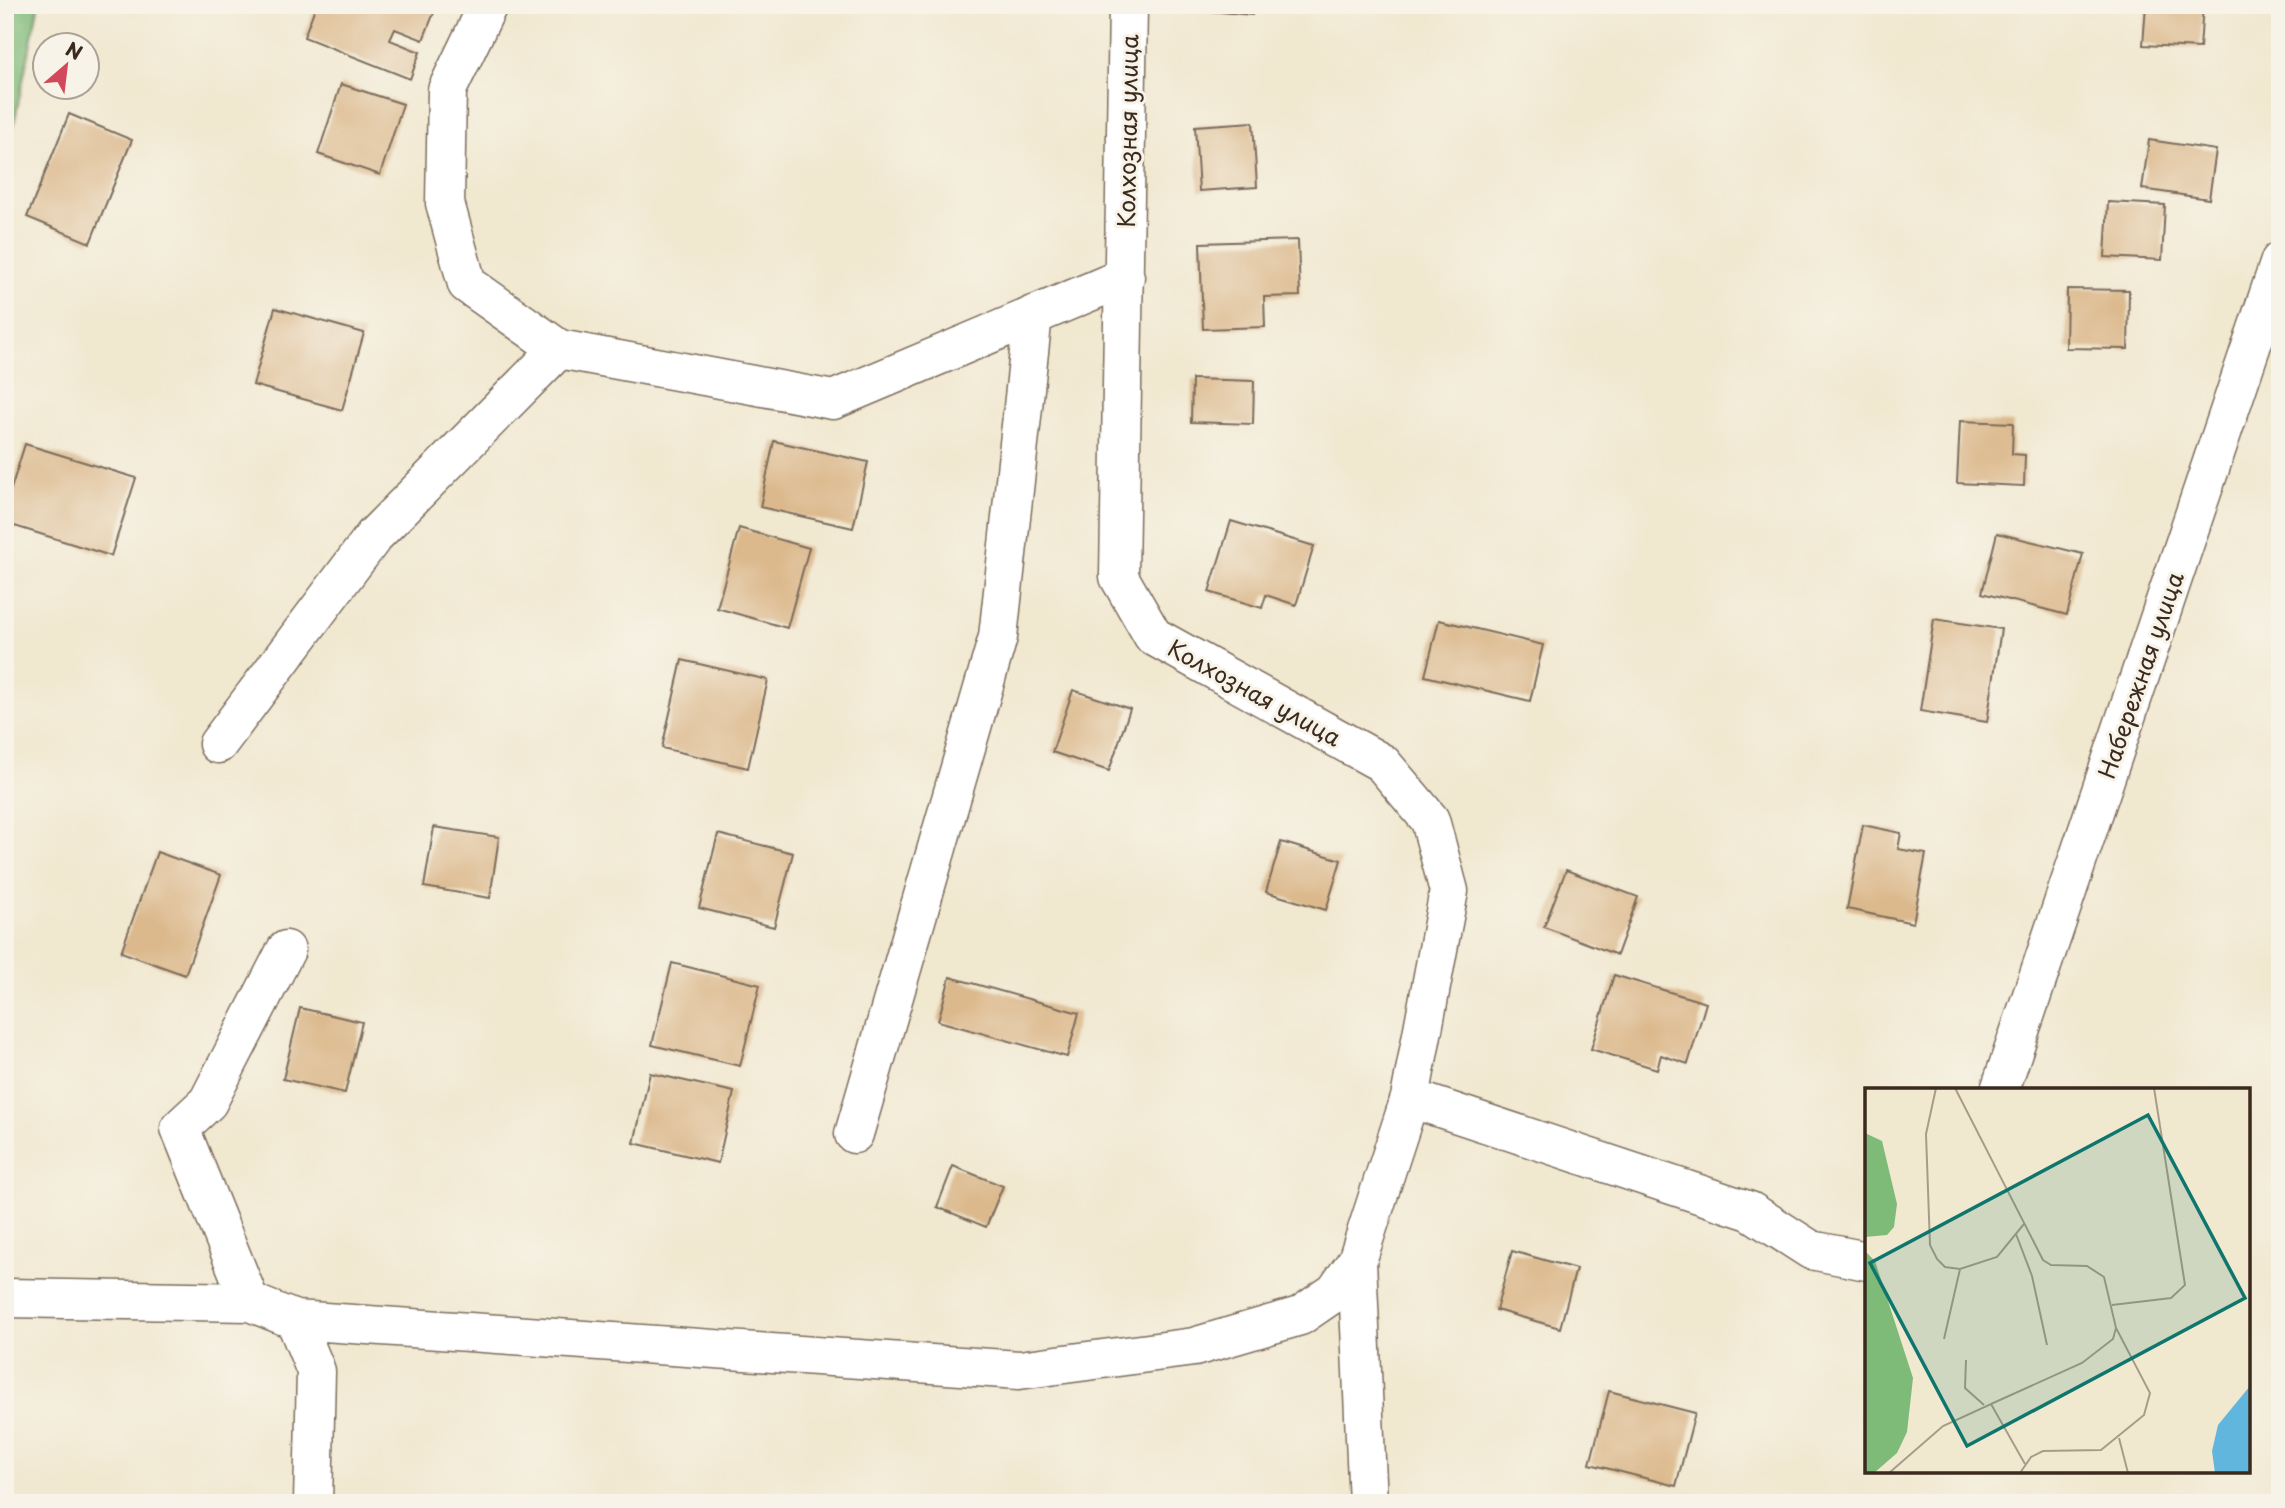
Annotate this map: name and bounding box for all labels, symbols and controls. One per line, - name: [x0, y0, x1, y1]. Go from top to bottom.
- north arrow: [32, 32, 102, 102]
- text: N: [61, 34, 88, 66]
- street label: Колхозная улица: [1108, 34, 1146, 228]
- street label: Набережная улица: [2088, 566, 2192, 783]
- street label: Колхозная улица: [1162, 630, 1348, 754]
- inset map: [1865, 1088, 2250, 1473]

